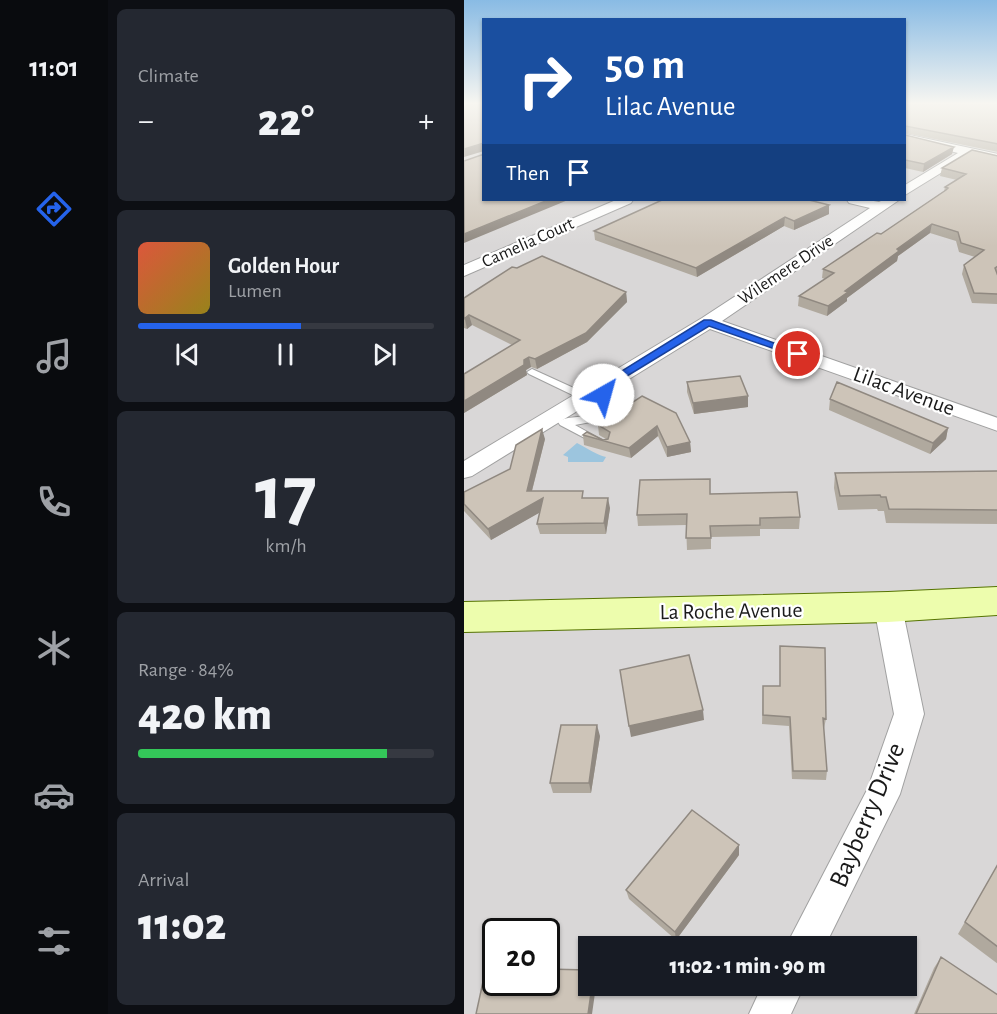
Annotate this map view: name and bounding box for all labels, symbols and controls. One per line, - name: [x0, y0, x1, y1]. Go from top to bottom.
- icon: right: [506, 42, 584, 120]
- text: 50 m: [605, 44, 685, 86]
- text: 11:01: [29, 54, 79, 81]
- text: Climate: [138, 66, 199, 86]
- text: Lilac Avenue: [605, 93, 735, 120]
- text: 22°: [258, 99, 314, 144]
- text: −: [138, 105, 154, 138]
- text: +: [418, 105, 434, 138]
- icon: arrive: [562, 156, 595, 189]
- text: Then: [506, 162, 550, 184]
- icon: directions: [33, 188, 75, 230]
- street label: Camelia Court: [479, 215, 577, 271]
- street label: Wilemere Drive: [735, 232, 837, 308]
- text: Golden Hour: [228, 255, 339, 277]
- text: Lumen: [228, 281, 282, 301]
- pin: [772, 328, 823, 379]
- icon: music: [33, 335, 75, 377]
- icon: arrive: [781, 337, 814, 370]
- icon: previous: [171, 338, 204, 371]
- icon: pause: [269, 338, 302, 371]
- icon: next: [368, 338, 401, 371]
- street label: Lilac Avenue: [850, 362, 958, 420]
- position arrow: [571, 363, 635, 427]
- text: 17: [255, 456, 317, 534]
- icon: phone: [33, 481, 75, 523]
- text: km/h: [265, 536, 307, 556]
- street label: La Roche Avenue: [659, 599, 803, 623]
- icon: climate: [33, 627, 75, 669]
- text: Range · 84%: [138, 660, 234, 680]
- text: 420 km: [138, 693, 272, 738]
- street label: Bayberry Drive: [824, 739, 911, 892]
- icon: car: [33, 774, 75, 816]
- text: Arrival: [138, 870, 189, 890]
- text: 11:02: [138, 903, 226, 948]
- speed limit sign: 20: [482, 918, 560, 996]
- icon: filters: [33, 920, 75, 962]
- text: 11:02 · 1 min · 90 m: [670, 955, 825, 977]

